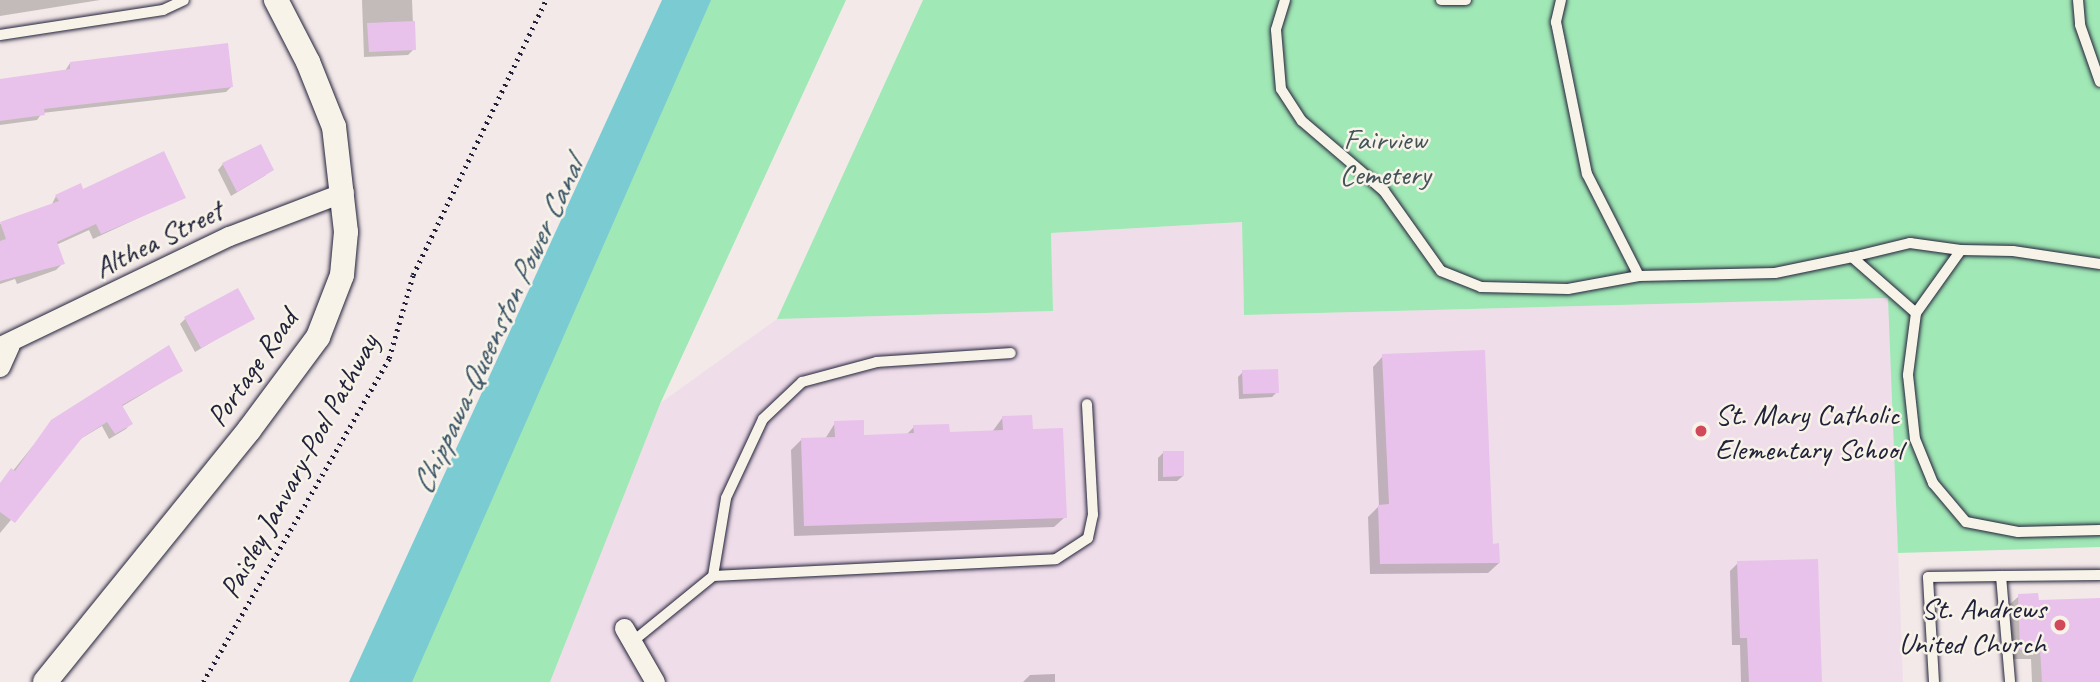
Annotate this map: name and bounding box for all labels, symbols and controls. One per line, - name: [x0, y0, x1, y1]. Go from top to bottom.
- park label: Fairview Cemetery: [1339, 121, 1431, 192]
- water label: Chippawa-Queenston Power Canal: [404, 154, 592, 500]
- street label: Althea Street: [88, 193, 228, 285]
- street label: Portage Road: [199, 303, 305, 433]
- street label: Paisley Janvary-Pool Pathway: [212, 328, 386, 604]
- place label: St. Mary Catholic Elementary School: [1715, 396, 1902, 466]
- marker: St. Mary Catholic Elementary School: [1693, 423, 1709, 439]
- place label: St. Andrews United Church: [1899, 590, 2046, 660]
- marker: St. Andrews United Church: [2052, 617, 2068, 633]

